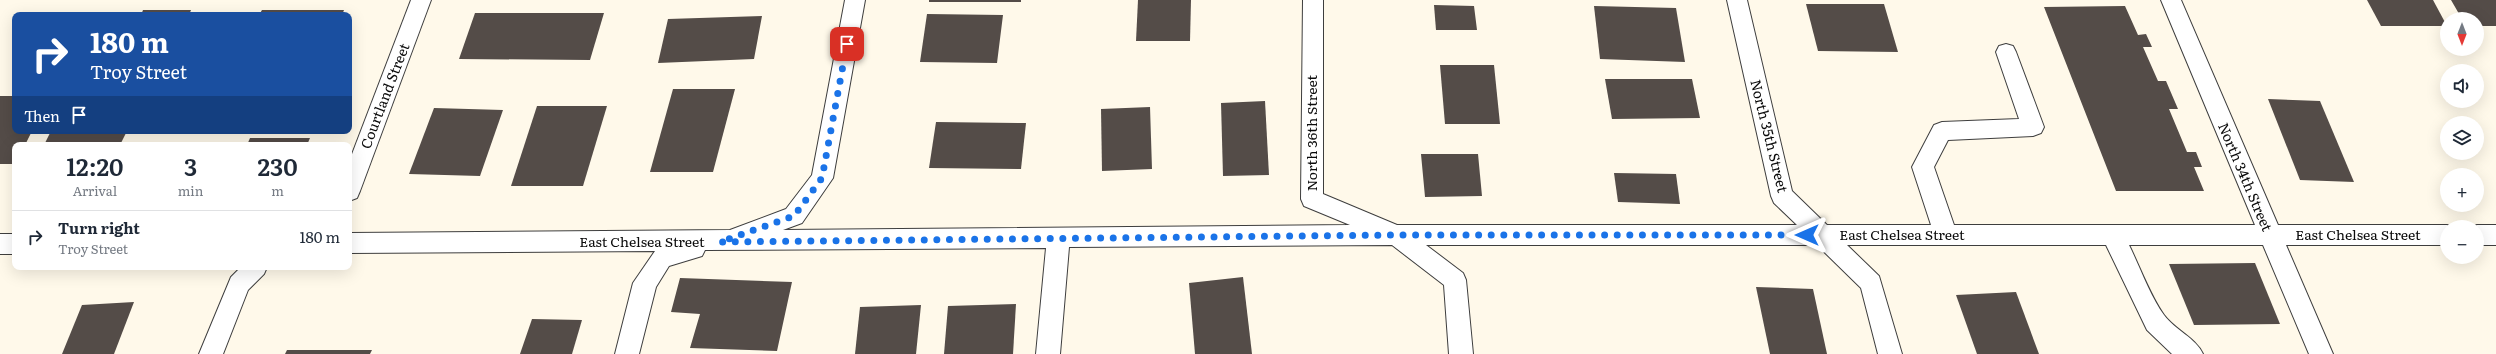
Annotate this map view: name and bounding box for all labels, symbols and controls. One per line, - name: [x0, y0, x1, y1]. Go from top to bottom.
- north arrow: [2440, 12, 2484, 56]
- map controls: [2440, 12, 2484, 264]
- text: 180 m: [90, 20, 169, 62]
- pin: [830, 27, 864, 61]
- icon: right: [24, 28, 76, 80]
- icon: arrive: [836, 33, 858, 55]
- street label: Courtland Street: [355, 40, 414, 151]
- text: Troy Street: [90, 58, 187, 85]
- button: sound: [2440, 64, 2484, 108]
- street label: North 36th Street: [1301, 75, 1321, 191]
- street label: North 35th Street: [1746, 77, 1794, 195]
- text: Then: [24, 104, 60, 127]
- icon: arrive: [68, 104, 90, 126]
- button: layers: [2440, 116, 2484, 160]
- street label: North 34th Street: [2214, 119, 2278, 234]
- text: 12:20: [66, 148, 123, 183]
- text: 3: [184, 148, 197, 183]
- text: 230: [258, 148, 298, 183]
- button: +: [2440, 168, 2484, 212]
- text: Arrival: [73, 181, 117, 200]
- text: min: [178, 181, 203, 200]
- text: m: [271, 181, 284, 200]
- position arrow: [1786, 214, 1828, 256]
- text: Turn right: [58, 216, 140, 239]
- button: −: [2440, 220, 2484, 264]
- street label: East Chelsea Street: [1839, 224, 1965, 244]
- street label: East Chelsea Street: [2295, 224, 2421, 244]
- text: 180 m: [299, 225, 340, 248]
- icon: right: [24, 226, 46, 248]
- street label: East Chelsea Street: [579, 231, 705, 251]
- text: Troy Street: [58, 239, 128, 258]

